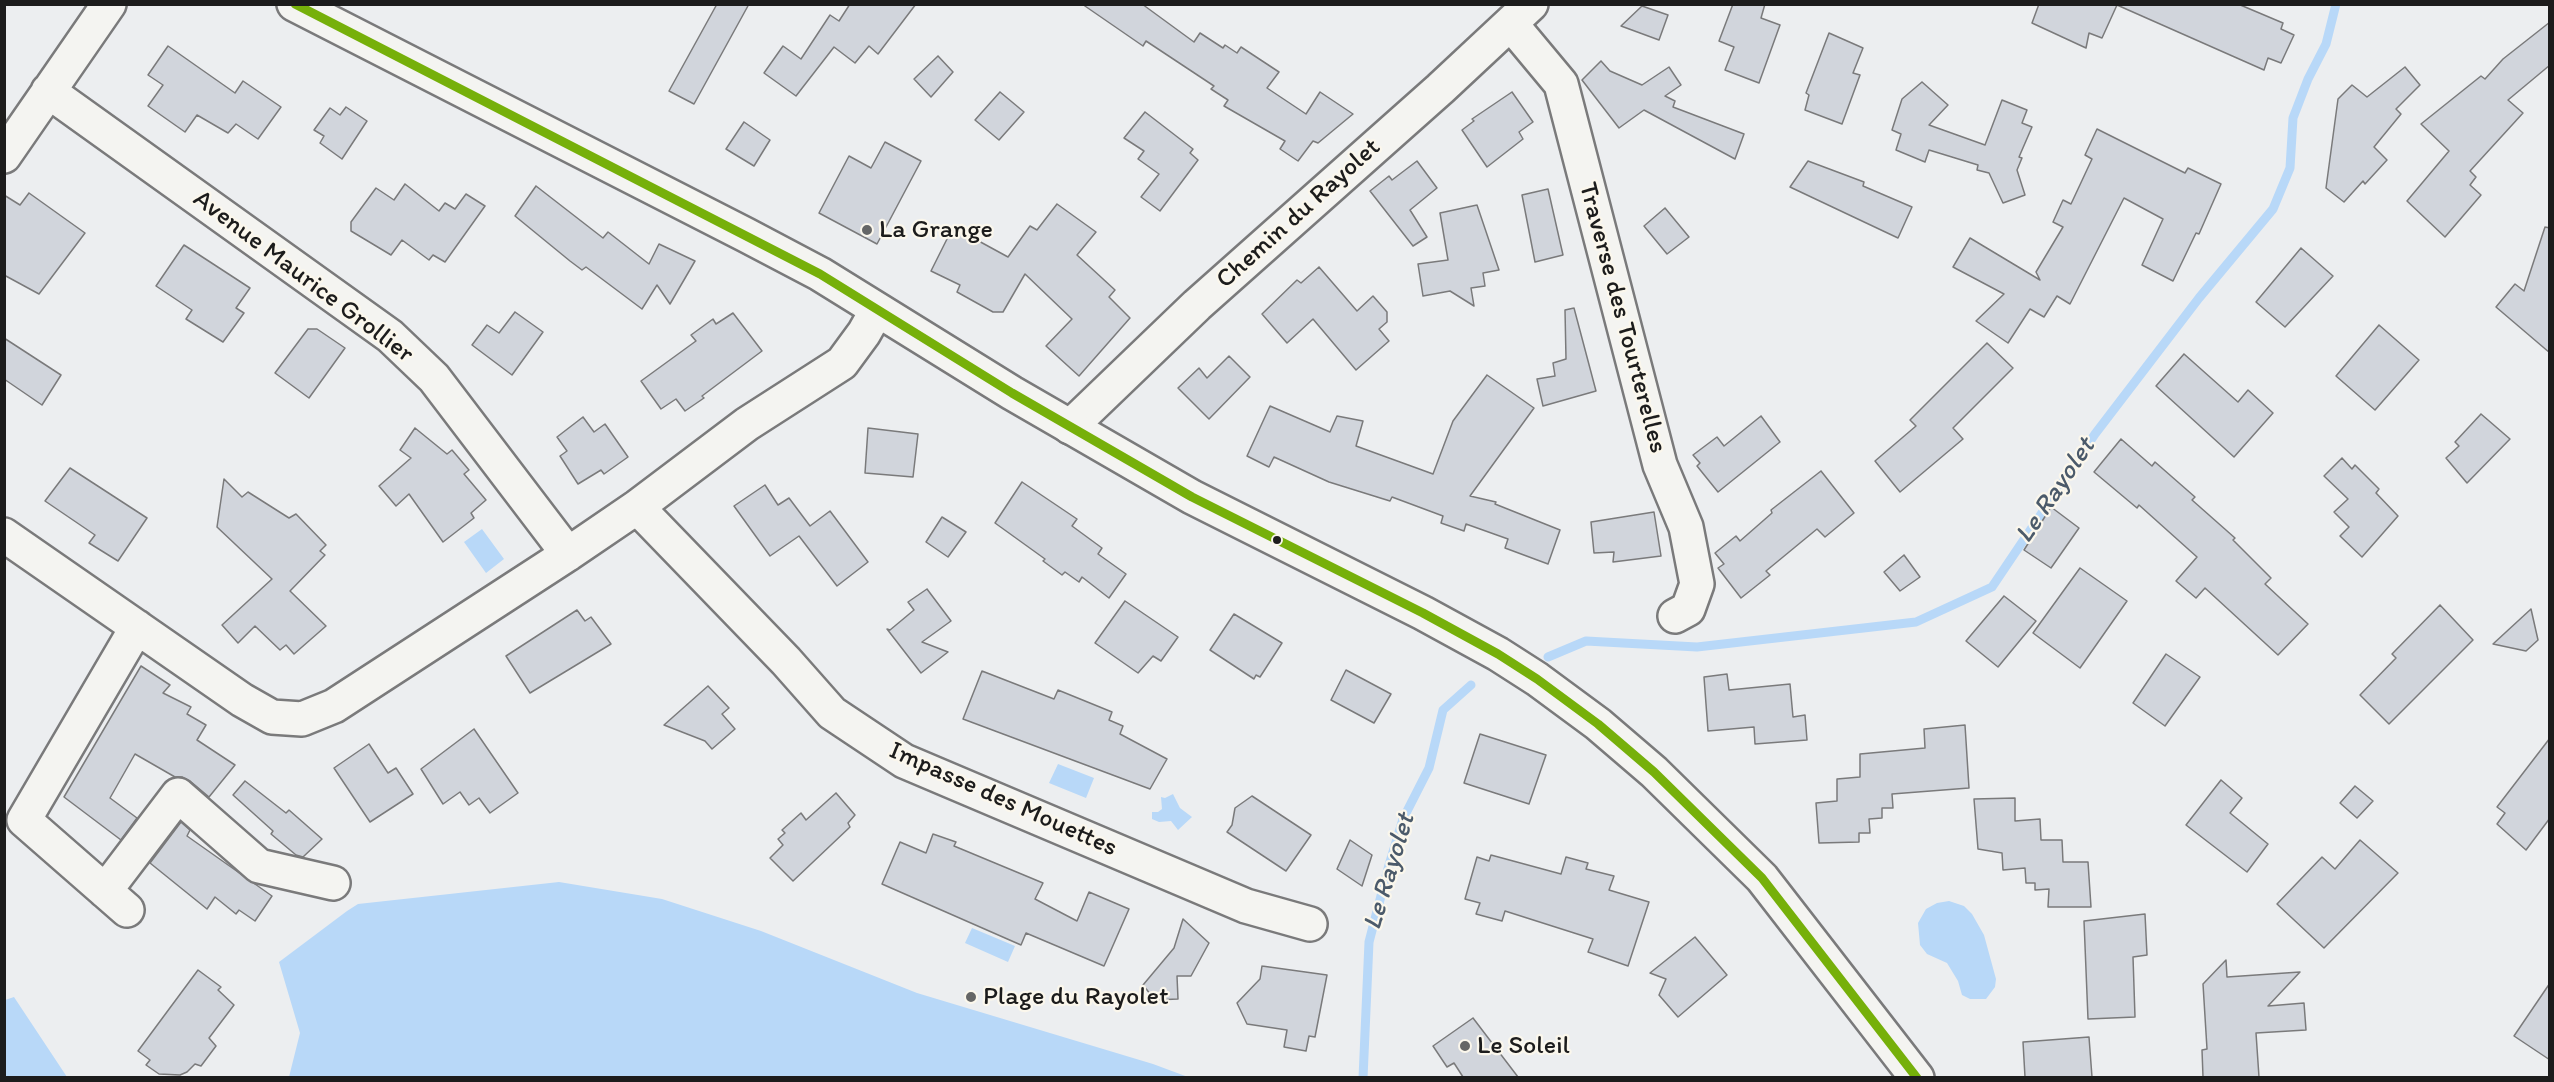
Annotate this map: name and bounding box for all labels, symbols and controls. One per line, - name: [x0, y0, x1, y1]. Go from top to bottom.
- street label: Chemin du Rayolet: [1211, 132, 1387, 296]
- street label: Traverse des Tourterelles: [1571, 179, 1673, 457]
- street label: Avenue Maurice Grollier: [187, 184, 419, 370]
- place label: La Grange: [879, 214, 993, 246]
- marker: La Grange: [860, 223, 874, 237]
- water label: Le Rayolet: [2009, 432, 2103, 550]
- unlabelled marker: [1271, 534, 1283, 546]
- street label: Impasse des Mouettes: [884, 736, 1122, 864]
- water label: Le Rayolet: [1357, 810, 1423, 934]
- place label: Plage du Rayolet: [983, 981, 1169, 1013]
- marker: Plage du Rayolet: [964, 990, 978, 1004]
- place label: Le Soleil: [1477, 1030, 1570, 1062]
- marker: Le Soleil: [1458, 1039, 1472, 1053]

